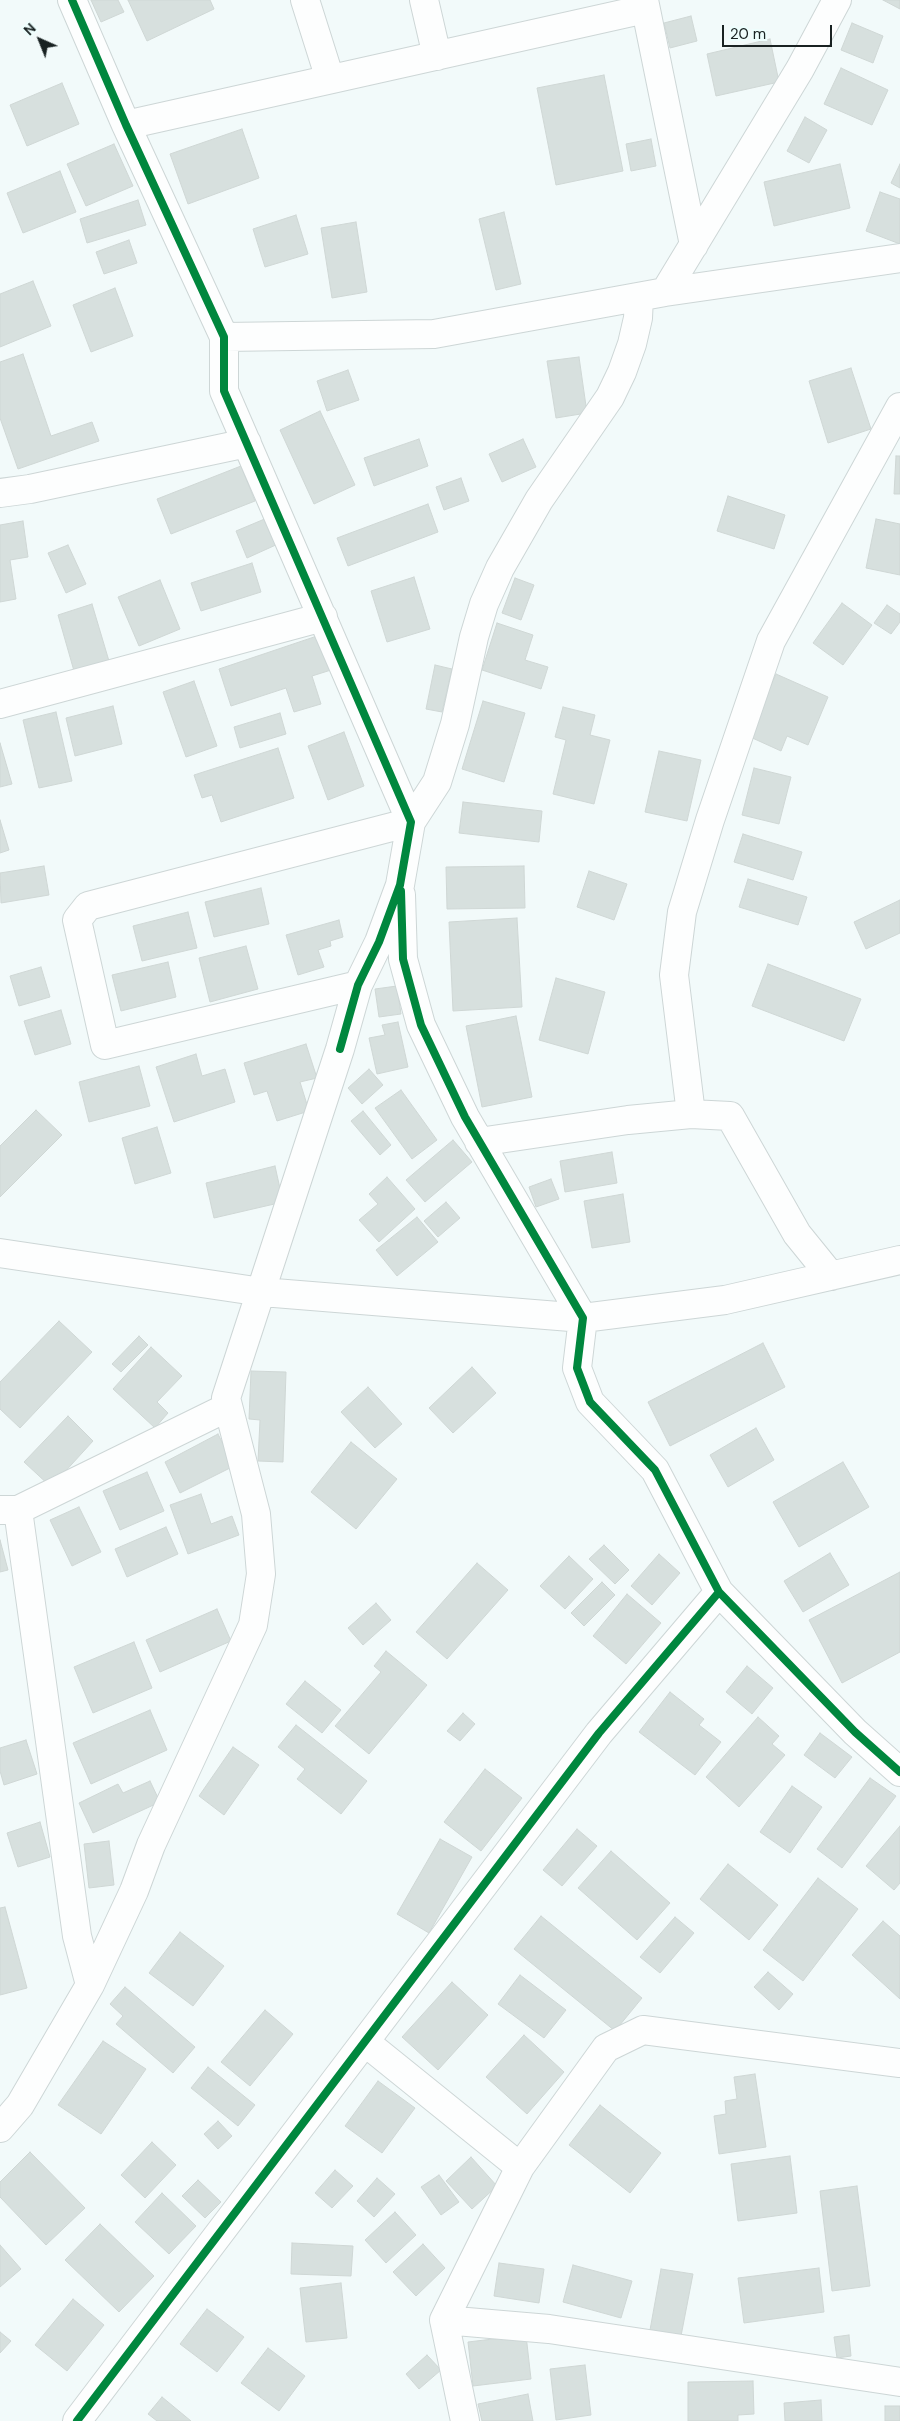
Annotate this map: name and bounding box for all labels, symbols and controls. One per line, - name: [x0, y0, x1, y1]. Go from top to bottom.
- north arrow: [15, 15, 65, 65]
- scale bar: [725, 15, 835, 47]
- text: N: [20, 19, 40, 39]
- text: 20 m: [730, 24, 766, 44]

